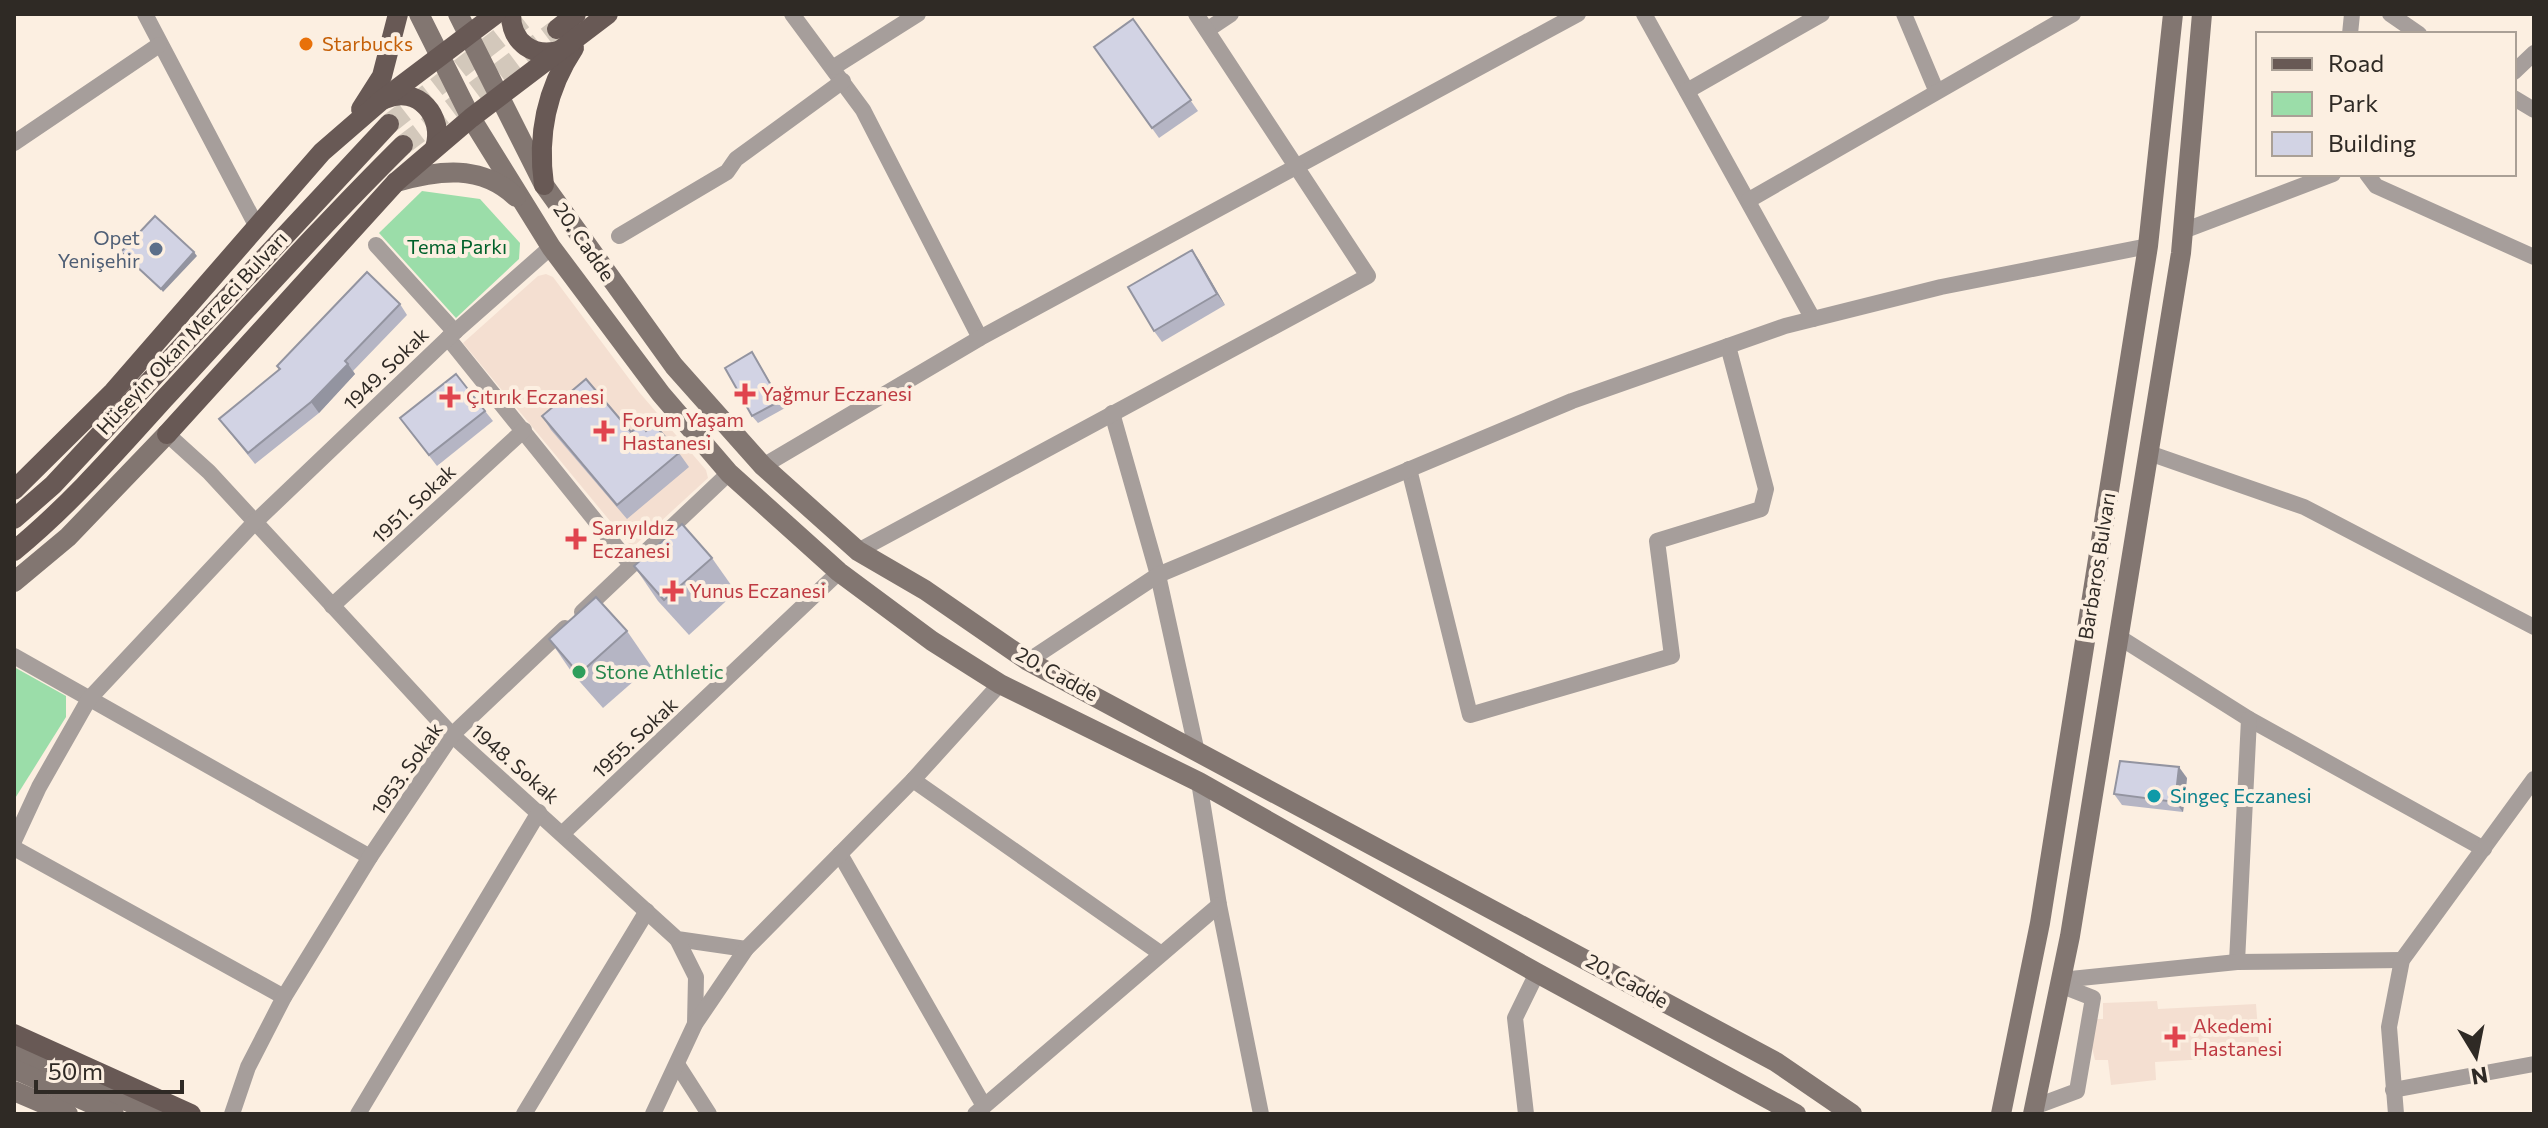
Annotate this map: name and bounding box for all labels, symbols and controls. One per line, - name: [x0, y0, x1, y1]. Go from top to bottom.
- place label: Starbucks: [322, 31, 413, 55]
- legend: [2256, 32, 2516, 176]
- marker: Starbucks: [297, 35, 315, 53]
- text: Road: [2328, 48, 2384, 77]
- text: Park: [2328, 88, 2378, 117]
- text: Building: [2328, 128, 2416, 157]
- street label: 20. Cadde: [549, 198, 620, 285]
- place label: Opet Yenişehir: [57, 225, 140, 272]
- street label: Hüseyin Okan Merzeci Bulvarı: [91, 226, 292, 439]
- park label: Tema Parkı: [407, 234, 507, 258]
- marker: Opet Yenişehir: [147, 240, 165, 258]
- street label: 1949. Sokak: [338, 322, 433, 415]
- place label: Yağmur Eczanesi: [761, 381, 912, 405]
- place label: Çıtırık Eczanesi: [466, 384, 604, 408]
- marker: Yağmur Eczanesi: [736, 385, 754, 403]
- marker: Çıtırık Eczanesi: [441, 388, 459, 406]
- place label: Forum Yaşam Hastanesi: [622, 407, 744, 454]
- marker: Forum Yaşam Hastanesi: [593, 420, 615, 442]
- street label: 1951. Sokak: [367, 459, 460, 548]
- street label: Barbaros Bulvarı: [2073, 490, 2120, 641]
- place label: Sarıyıldız Eczanesi: [592, 515, 675, 562]
- marker: Sarıyıldız Eczanesi: [567, 530, 585, 548]
- place label: Yunus Eczanesi: [689, 578, 826, 602]
- marker: Yunus Eczanesi: [664, 582, 682, 600]
- street label: 20. Cadde: [1012, 641, 1103, 705]
- place label: Stone Athletic: [595, 659, 724, 683]
- marker: Stone Athletic: [570, 663, 588, 681]
- street label: 1955. Sokak: [587, 692, 682, 783]
- street label: 1953. Sokak: [365, 717, 447, 819]
- street label: 1948. Sokak: [467, 718, 565, 808]
- place label: Singeç Eczanesi: [2170, 783, 2312, 807]
- marker: Singeç Eczanesi: [2145, 787, 2163, 805]
- street label: 20. Cadde: [1582, 948, 1673, 1012]
- place label: Akedemi Hastanesi: [2193, 1013, 2282, 1060]
- north arrow: [2436, 1016, 2516, 1096]
- marker: Akedemi Hastanesi: [2164, 1026, 2186, 1048]
- scale bar: [36, 1044, 182, 1094]
- text: 50 m: [48, 1056, 103, 1085]
- text: N: [2469, 1061, 2490, 1091]

